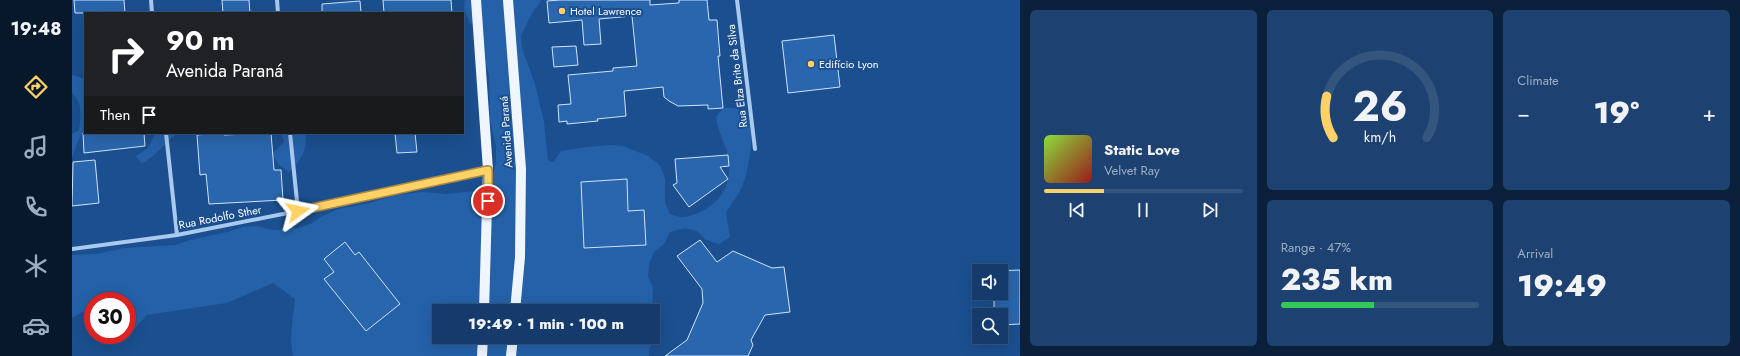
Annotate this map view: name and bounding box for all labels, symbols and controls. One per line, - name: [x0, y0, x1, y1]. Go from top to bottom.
- place label: Hotel Lawrence: [570, 3, 642, 19]
- marker: Hotel Lawrence: [557, 6, 567, 16]
- text: 19:48: [11, 16, 61, 42]
- text: 90 m: [166, 20, 235, 61]
- street label: Rua Elza Brito da Silva: [723, 23, 751, 129]
- icon: right: [100, 28, 152, 80]
- place label: Edifício Lyon: [819, 56, 878, 72]
- text: Avenida Paraná: [166, 58, 283, 84]
- marker: Edifício Lyon: [806, 59, 816, 69]
- text: Climate: [1517, 71, 1559, 90]
- icon: directions: [22, 73, 50, 101]
- text: 26: [1352, 76, 1408, 137]
- text: 19°: [1594, 91, 1639, 134]
- street label: Avenida Paraná: [496, 96, 516, 168]
- text: −: [1517, 97, 1530, 129]
- text: +: [1702, 97, 1716, 129]
- text: Then: [100, 104, 130, 126]
- icon: arrive: [138, 104, 160, 126]
- text: km/h: [1364, 127, 1396, 147]
- icon: music: [22, 133, 50, 161]
- text: Static Love: [1104, 139, 1180, 161]
- text: Velvet Ray: [1104, 161, 1160, 180]
- pin: [471, 184, 505, 218]
- position arrow: [277, 190, 319, 232]
- icon: arrive: [477, 190, 499, 212]
- icon: phone: [22, 193, 50, 221]
- icon: previous: [1066, 199, 1088, 221]
- icon: pause: [1132, 199, 1154, 221]
- icon: next: [1199, 199, 1221, 221]
- street label: Rua Rodolfo Sther: [177, 201, 263, 233]
- text: Range · 47%: [1281, 238, 1351, 257]
- text: Arrival: [1517, 244, 1553, 263]
- icon: climate: [22, 252, 50, 280]
- text: 235 km: [1281, 258, 1393, 301]
- map controls: [972, 264, 1008, 344]
- button: sound: [972, 264, 1008, 300]
- text: 19:49: [1517, 264, 1607, 307]
- speed limit sign: 30: [84, 292, 136, 344]
- button: search: [972, 308, 1008, 344]
- icon: car: [22, 312, 50, 340]
- text: 19:49 · 1 min · 100 m: [468, 313, 624, 335]

